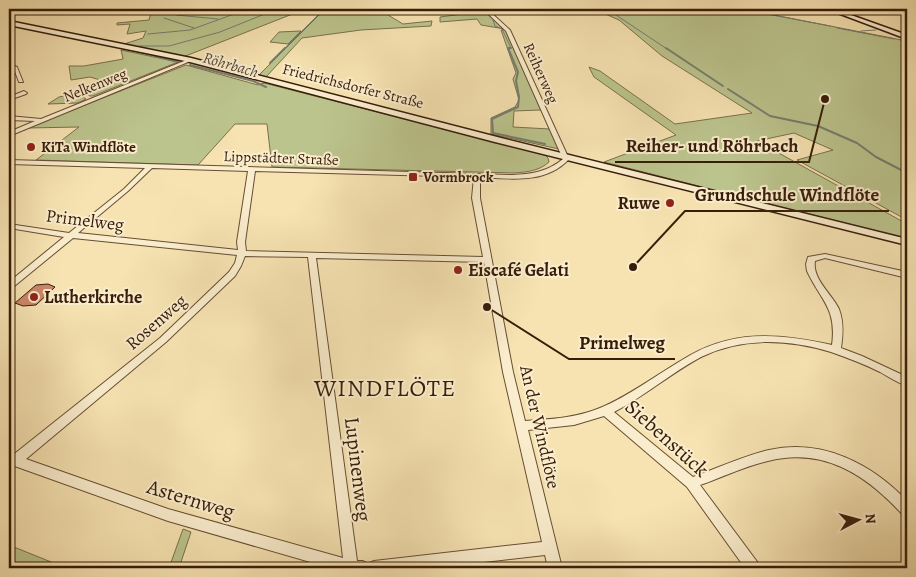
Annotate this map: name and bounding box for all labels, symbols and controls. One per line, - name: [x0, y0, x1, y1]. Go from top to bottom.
- street label: Reiherweg: [519, 39, 564, 107]
- water label: Röhrbach: [200, 47, 261, 83]
- street label: Friedrichsdorfer Straße: [280, 59, 426, 113]
- street label: Nelkenweg: [60, 63, 130, 107]
- callout: Reiher- und Röhrbach: [615, 128, 809, 162]
- text: Reiher- und Röhrbach: [625, 133, 799, 159]
- place label: KiTa Windflöte: [41, 137, 136, 157]
- marker: KiTa Windflöte: [25, 141, 37, 153]
- street label: Lippstädter Straße: [223, 146, 339, 170]
- place label: Vormbrock: [422, 167, 494, 187]
- marker: Vormbrock: [407, 171, 419, 183]
- callout: Grundschule Windflöte: [685, 177, 889, 211]
- text: Grundschule Windflöte: [695, 182, 880, 208]
- place label: Ruwe: [618, 191, 660, 215]
- marker: Ruwe: [664, 197, 676, 209]
- street label: Primelweg: [45, 203, 125, 237]
- place label: Eiscafé Gelati: [468, 258, 569, 282]
- marker: Eiscafé Gelati: [452, 264, 464, 276]
- place label: Lutherkirche: [44, 285, 142, 309]
- street label: Rosenweg: [120, 289, 192, 355]
- marker: Lutherkirche: [28, 291, 40, 303]
- callout: Primelweg: [569, 325, 675, 359]
- text: Primelweg: [579, 330, 665, 356]
- street label: An der Windflöte: [514, 362, 566, 491]
- district label: WINDFLÖTE: [313, 372, 456, 404]
- street label: Siebenstück: [619, 393, 715, 484]
- street label: Lupinenweg: [338, 415, 378, 523]
- street label: Asternweg: [143, 472, 239, 526]
- north arrow: [834, 494, 884, 544]
- text: N: [860, 513, 880, 525]

